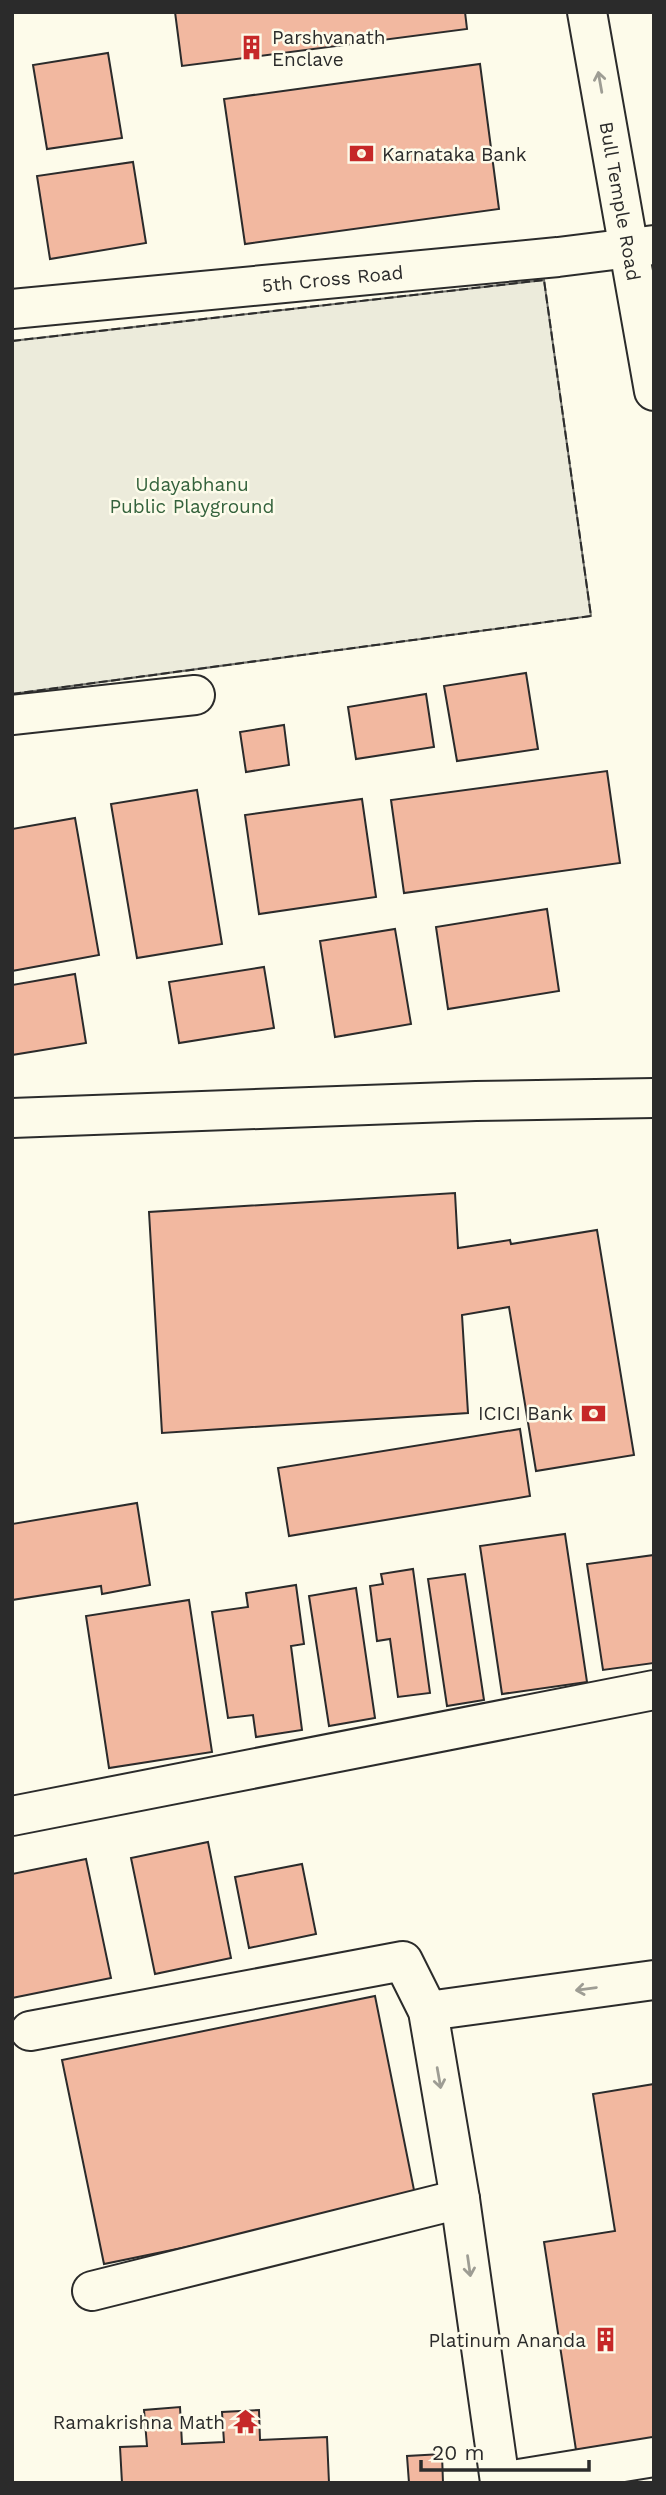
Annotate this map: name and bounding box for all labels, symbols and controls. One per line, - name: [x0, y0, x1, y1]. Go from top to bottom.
- place label: Parshvanath Enclave: [272, 26, 385, 71]
- building icon: Parshvanath Enclave: [238, 34, 266, 62]
- one-way arrow: [593, 71, 606, 94]
- street label: Bull Temple Road: [595, 120, 646, 282]
- bank icon: Karnataka Bank: [348, 140, 376, 168]
- place label: Karnataka Bank: [382, 143, 527, 166]
- street label: 5th Cross Road: [261, 260, 404, 297]
- park label: Udayabhanu Public Playground: [110, 473, 274, 518]
- bank icon: ICICI Bank: [579, 1399, 607, 1427]
- place label: ICICI Bank: [478, 1402, 573, 1425]
- one-way arrow: [575, 1983, 598, 1996]
- one-way arrow: [433, 2066, 446, 2089]
- one-way arrow: [463, 2255, 476, 2277]
- building icon: Platinum Ananda: [592, 2326, 620, 2354]
- place label: Platinum Ananda: [428, 2329, 586, 2352]
- temple icon: Ramakrishna Math: [231, 2408, 259, 2436]
- place label: Ramakrishna Math: [53, 2411, 225, 2434]
- scale bar: [421, 2428, 589, 2472]
- text: 20 m: [432, 2440, 484, 2465]

